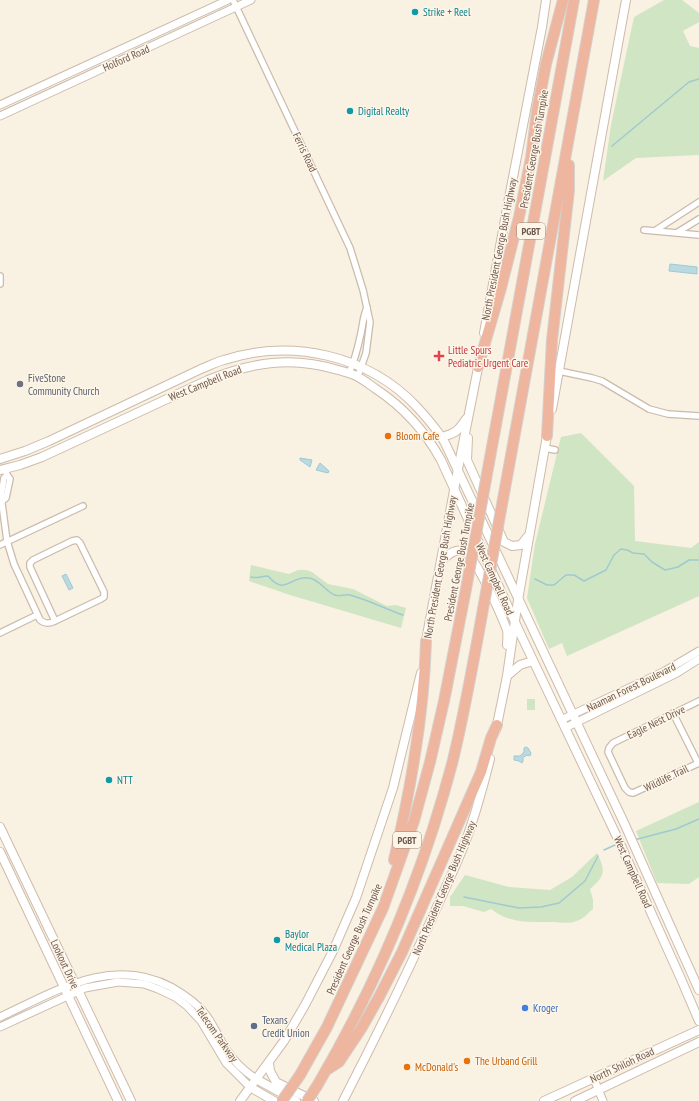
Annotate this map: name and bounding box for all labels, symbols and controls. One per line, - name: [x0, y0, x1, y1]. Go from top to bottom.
- place label: Strike + Reel: [423, 5, 471, 19]
- marker: Strike + Reel: [410, 7, 420, 17]
- street label: Holford Road: [101, 41, 152, 74]
- street label: President George Bush Turnpike: [517, 88, 551, 209]
- place label: Digital Realty: [358, 104, 410, 118]
- marker: Digital Realty: [345, 106, 355, 116]
- street label: Ferris Road: [290, 130, 320, 174]
- street label: North President George Bush Highway: [478, 176, 520, 321]
- road number: PGBT: [517, 223, 545, 239]
- place label: Little Spurs Pediatric Urgent Care: [448, 343, 529, 370]
- marker: Little Spurs Pediatric Urgent Care: [433, 350, 445, 362]
- street label: West Campbell Road: [166, 362, 244, 404]
- place label: FiveStone Community Church: [28, 371, 99, 398]
- marker: FiveStone Community Church: [15, 379, 25, 389]
- place label: Bloom Cafe: [396, 429, 440, 443]
- marker: Bloom Cafe: [383, 431, 393, 441]
- street label: North President George Bush Highway: [421, 494, 460, 640]
- street label: President George Bush Turnpike: [441, 501, 477, 622]
- street label: West Campbell Road: [473, 541, 517, 617]
- street label: Naaman Forest Boulevard: [584, 659, 678, 715]
- street label: Eagle Nest Drive: [625, 702, 688, 742]
- street label: Wildlife Trail: [641, 761, 691, 795]
- place label: NTT: [117, 773, 133, 787]
- marker: NTT: [104, 775, 114, 785]
- street label: North President George Bush Highway: [409, 818, 479, 957]
- road number: PGBT: [393, 832, 421, 848]
- street label: West Campbell Road: [611, 834, 655, 910]
- street label: President George Bush Turnpike: [323, 881, 385, 997]
- place label: Baylor Medical Plaza: [285, 927, 337, 954]
- marker: Baylor Medical Plaza: [272, 935, 282, 945]
- street label: Lookout Drive: [48, 937, 83, 991]
- place label: Kroger: [533, 1001, 558, 1015]
- street label: Telecom Parkway: [193, 1003, 242, 1065]
- marker: Kroger: [520, 1003, 530, 1013]
- place label: Texans Credit Union: [262, 1013, 310, 1040]
- marker: Texans Credit Union: [249, 1021, 259, 1031]
- street label: North Shiloh Road: [588, 1044, 657, 1086]
- place label: The Urband Grill: [475, 1054, 538, 1068]
- marker: The Urband Grill: [462, 1056, 472, 1066]
- place label: McDonald's: [415, 1060, 458, 1074]
- marker: McDonald's: [402, 1062, 412, 1072]

